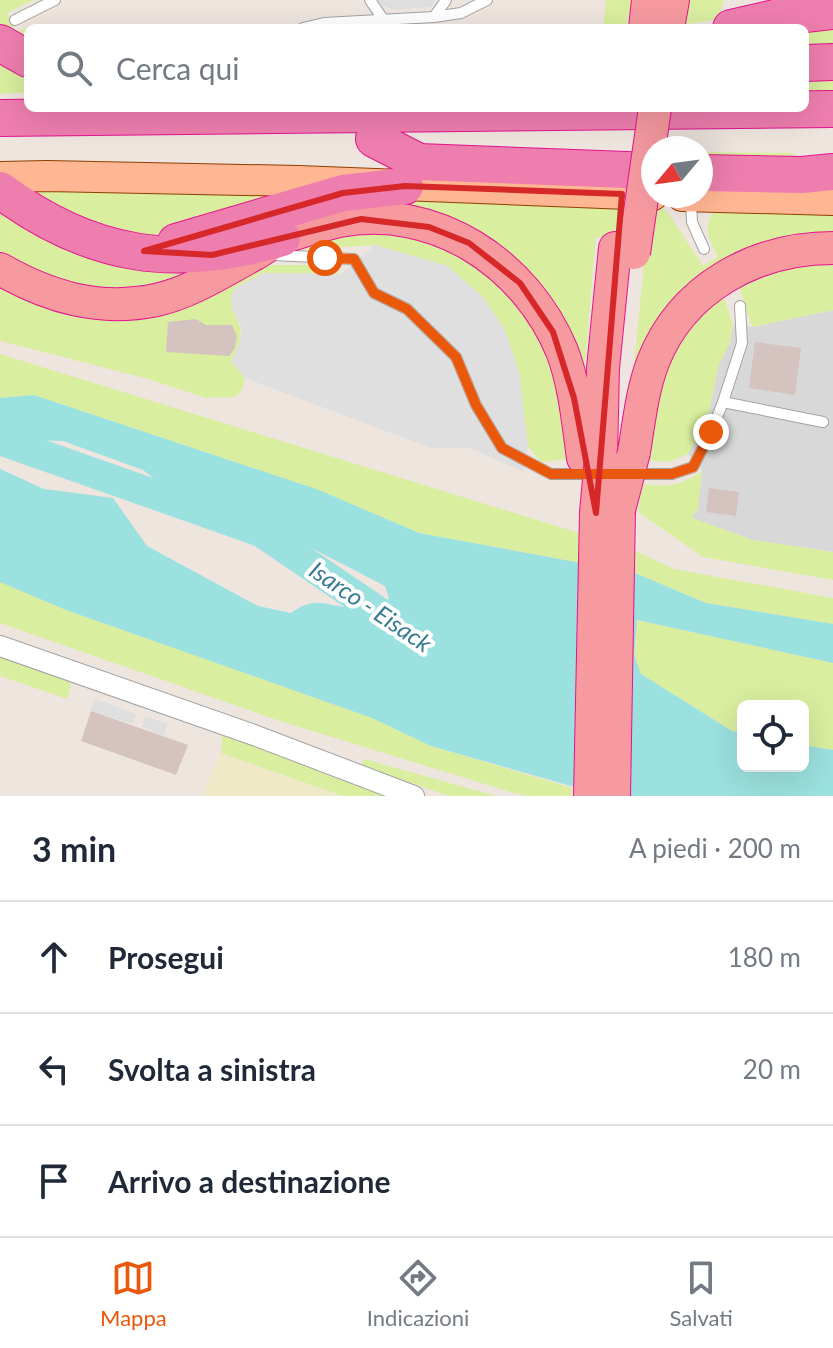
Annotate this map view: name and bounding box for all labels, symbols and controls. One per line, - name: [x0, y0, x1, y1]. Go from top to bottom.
- search box: [24, 24, 809, 112]
- icon: search: [52, 46, 96, 90]
- text: Cerca qui: [116, 50, 240, 86]
- north arrow: [641, 136, 713, 208]
- route start: [307, 240, 343, 276]
- route end: [693, 414, 729, 450]
- water label: Isarco - Eisack: [304, 555, 438, 658]
- map controls: [737, 700, 809, 772]
- button: locate: [737, 700, 809, 772]
- text: 3 min: [32, 828, 116, 869]
- text: A piedi · 200 m: [629, 832, 801, 864]
- icon: ahead: [32, 935, 76, 979]
- text: Prosegui: [108, 939, 224, 975]
- text: 180 m: [728, 941, 801, 973]
- icon: left: [32, 1047, 76, 1091]
- text: Svolta a sinistra: [108, 1051, 316, 1087]
- text: 20 m: [743, 1053, 801, 1085]
- icon: arrive: [32, 1159, 76, 1203]
- text: Arrivo a destinazione: [108, 1163, 390, 1199]
- tab: Mappa: [100, 1256, 167, 1331]
- tab: Indicazioni: [367, 1256, 469, 1331]
- tab: Salvati: [670, 1256, 733, 1331]

